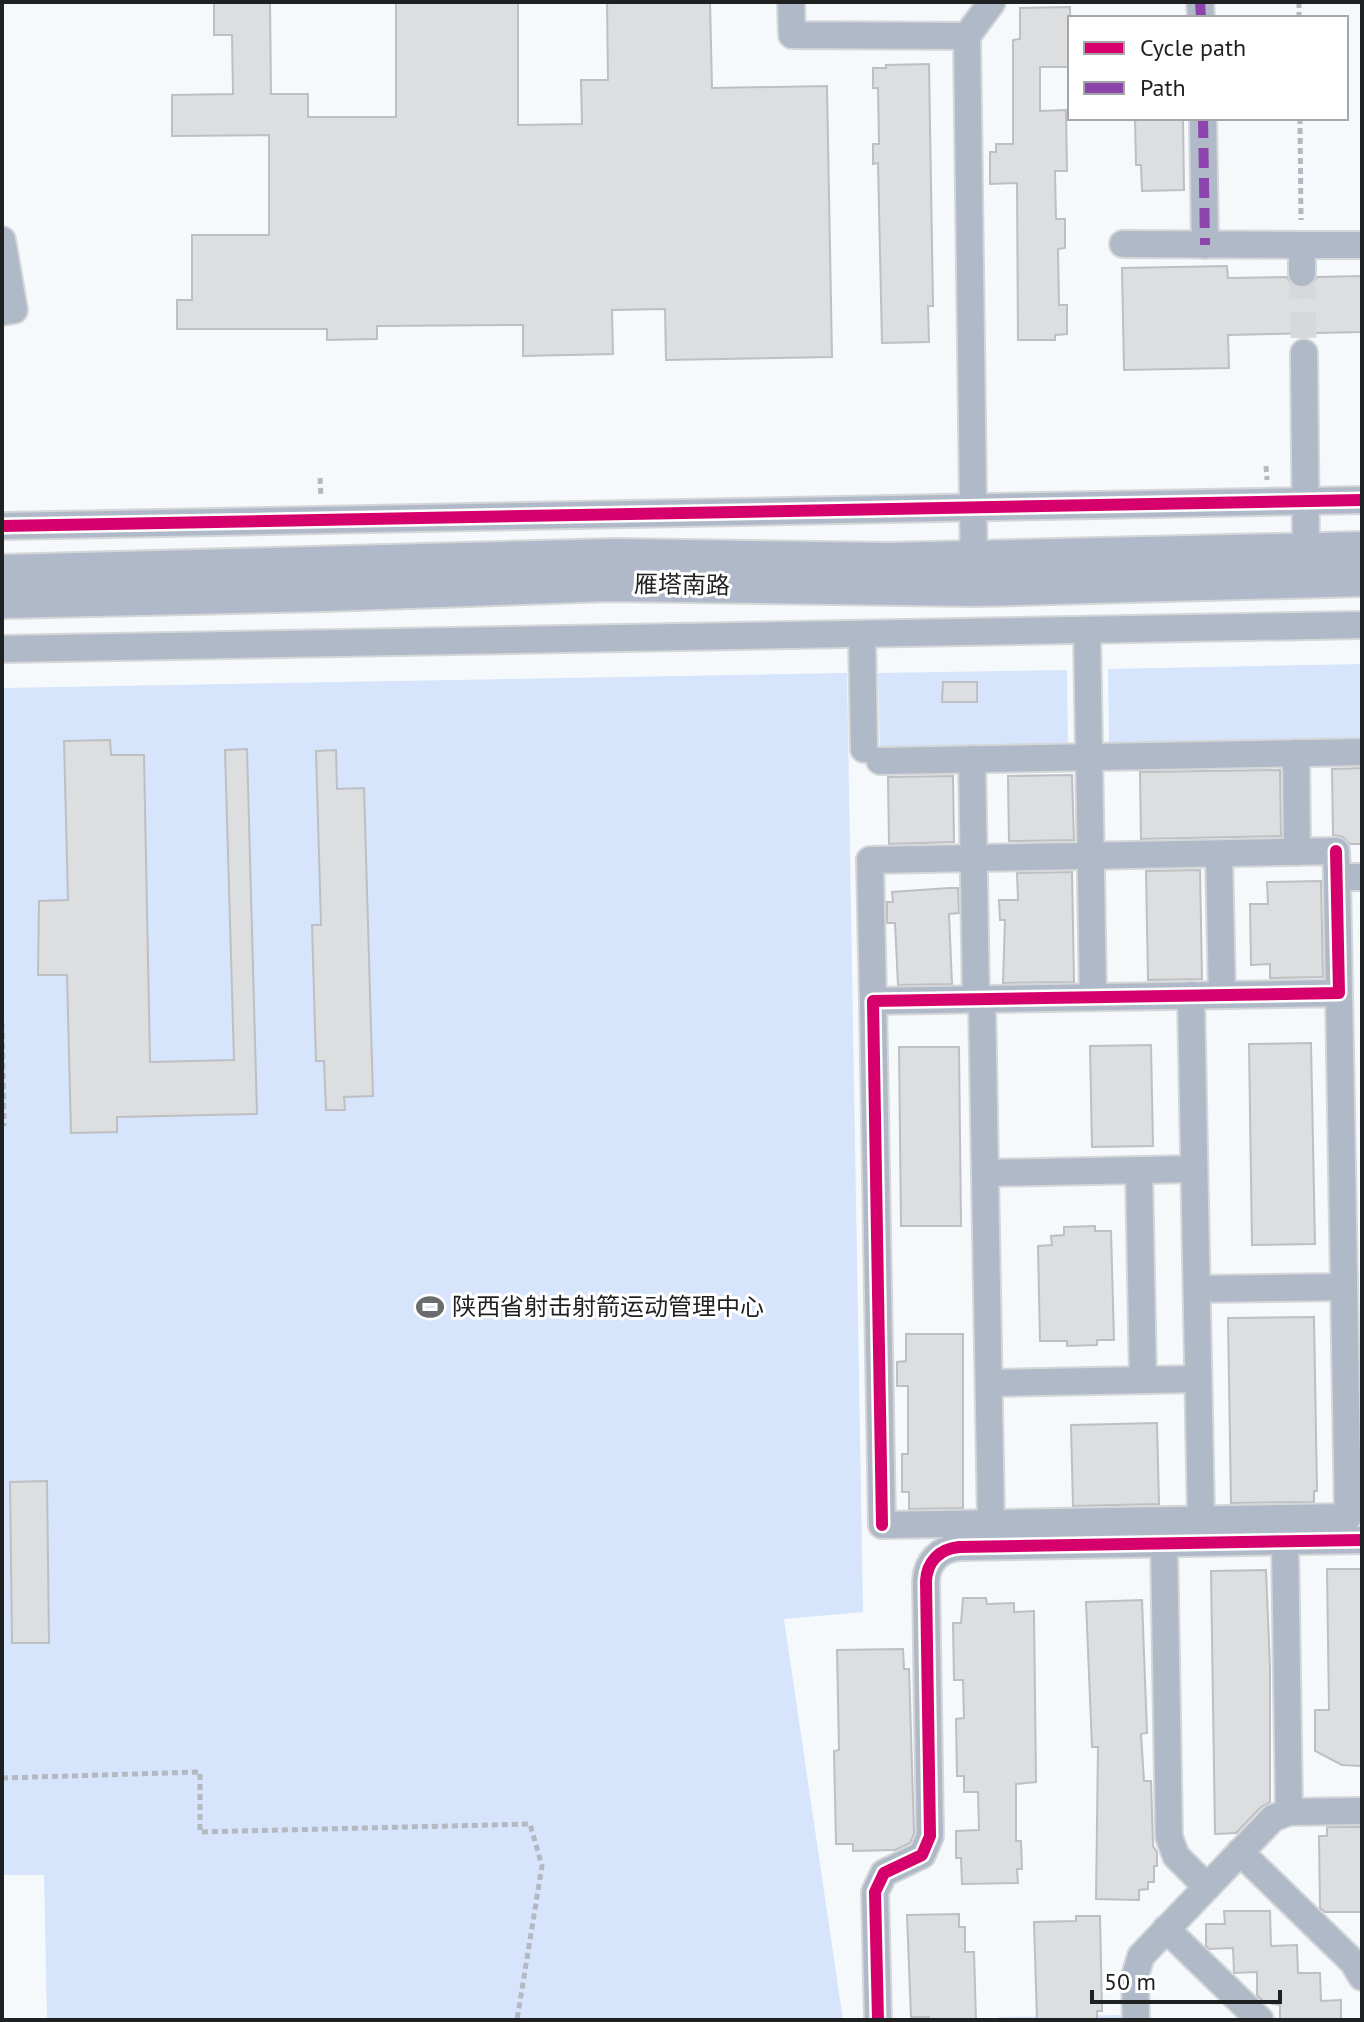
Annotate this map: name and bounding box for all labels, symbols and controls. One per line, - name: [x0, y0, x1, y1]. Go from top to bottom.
- legend: [1068, 16, 1348, 120]
- text: Cycle path: [1140, 32, 1246, 63]
- text: Path: [1140, 72, 1186, 103]
- street label: 雁塔南路: [634, 568, 730, 601]
- place label: 陕西省射击射箭运动管理中心: [452, 1291, 764, 1322]
- sports icon: 陕西省射击射箭运动管理中心: [415, 1292, 445, 1322]
- scale bar: [1092, 1954, 1280, 2004]
- text: 50 m: [1104, 1966, 1156, 1997]

